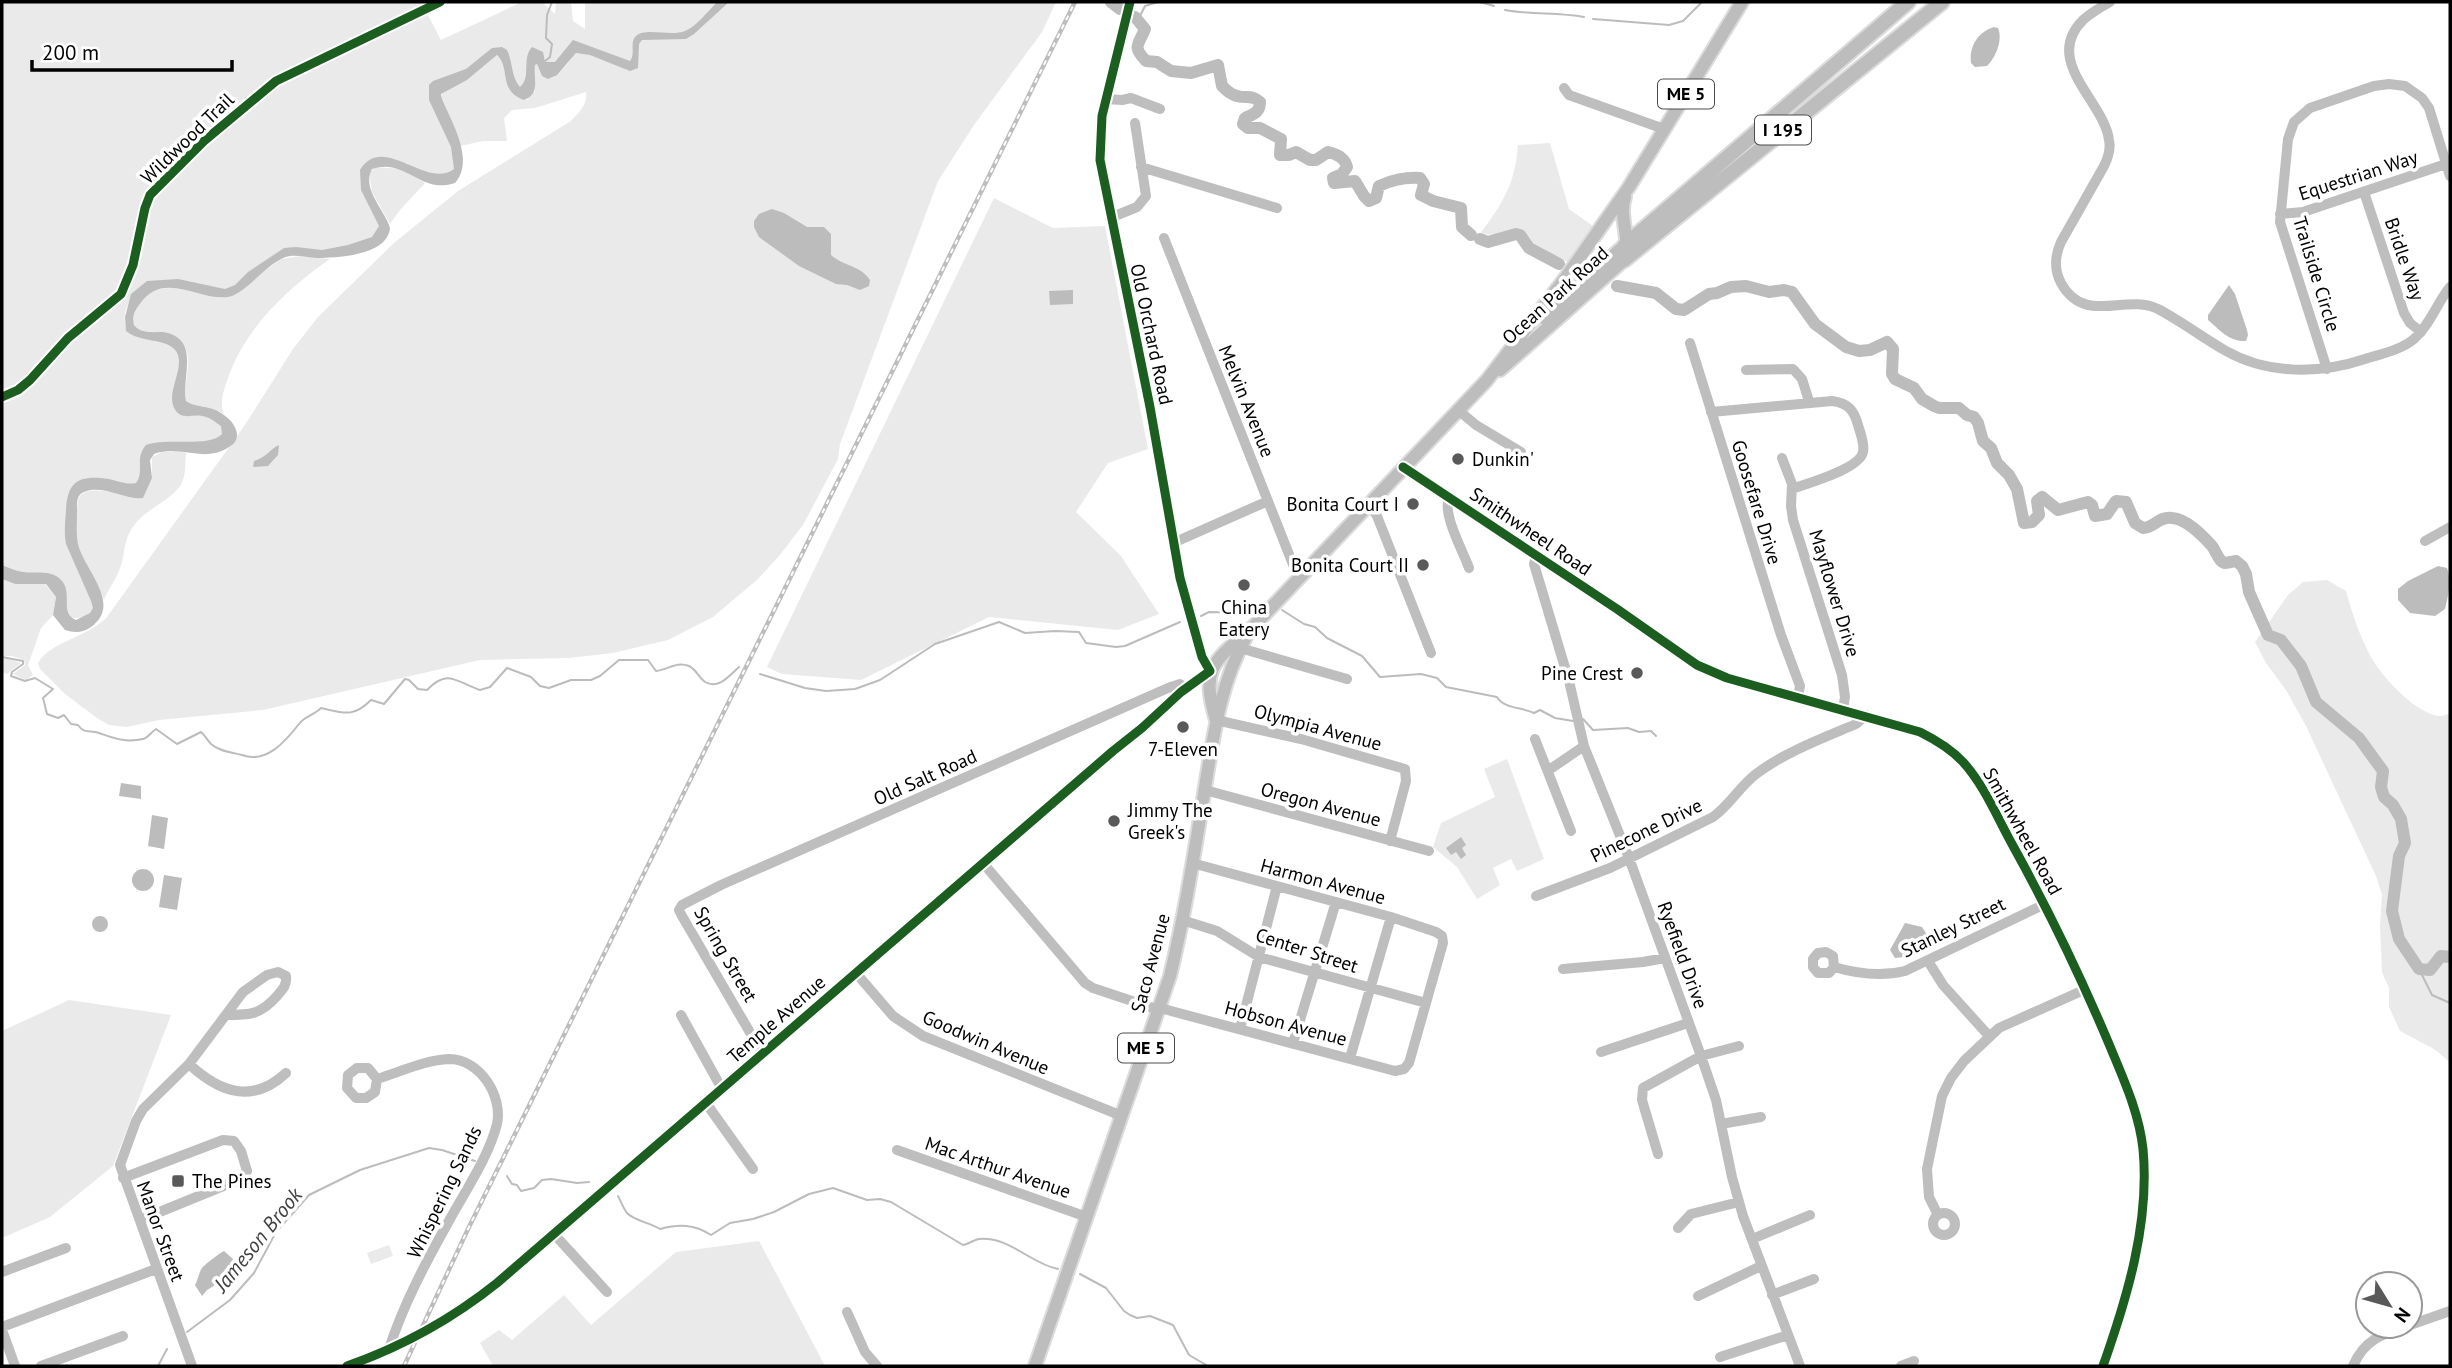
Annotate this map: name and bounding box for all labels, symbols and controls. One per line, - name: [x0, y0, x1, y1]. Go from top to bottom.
- scale bar: [32, 28, 231, 72]
- text: 200 m: [42, 39, 99, 66]
- road number: ME 5: [1658, 80, 1714, 108]
- street label: Wildwood Trail: [135, 87, 239, 188]
- road number: I 195: [1755, 116, 1811, 145]
- street label: Equestrian Way: [2295, 144, 2421, 206]
- street label: Trailside Circle: [2288, 213, 2346, 335]
- street label: Bridle Way: [2380, 214, 2430, 304]
- street label: Ocean Park Road: [1497, 241, 1613, 349]
- street label: Old Orchard Road: [1125, 261, 1179, 407]
- street label: Melvin Avenue: [1214, 341, 1280, 461]
- street label: Goosefare Drive: [1727, 437, 1787, 567]
- place label: Dunkin': [1472, 447, 1534, 471]
- marker: Dunkin': [1450, 451, 1466, 467]
- street label: Smithwheel Road: [1466, 481, 1596, 581]
- place label: Bonita Court I: [1287, 492, 1399, 516]
- marker: Bonita Court I: [1405, 496, 1421, 512]
- street label: Mayflower Drive: [1804, 526, 1866, 660]
- place label: Bonita Court II: [1291, 553, 1409, 577]
- marker: Bonita Court II: [1415, 557, 1431, 573]
- marker: China Eatery: [1236, 577, 1252, 593]
- place label: China Eatery: [1219, 595, 1270, 641]
- place label: Pine Crest: [1541, 661, 1624, 685]
- marker: Pine Crest: [1629, 665, 1645, 681]
- street label: Olympia Avenue: [1251, 698, 1385, 756]
- marker: 7-Eleven: [1175, 719, 1191, 735]
- place label: 7-Eleven: [1148, 737, 1218, 761]
- street label: Old Salt Road: [870, 744, 980, 810]
- street label: Smithwheel Road: [1978, 763, 2068, 899]
- street label: Oregon Avenue: [1258, 776, 1384, 832]
- street label: Pinecone Drive: [1586, 793, 1706, 867]
- place label: Jimmy The Greek's: [1127, 798, 1213, 844]
- marker: Jimmy The Greek's: [1106, 813, 1122, 829]
- street label: Harmon Avenue: [1258, 853, 1388, 909]
- street label: Stanley Street: [1897, 891, 2009, 963]
- street label: Ryefield Drive: [1653, 898, 1713, 1012]
- street label: Spring Street: [689, 902, 763, 1006]
- street label: Saco Avenue: [1125, 911, 1175, 1015]
- street label: Center Street: [1253, 922, 1362, 978]
- street label: Temple Avenue: [722, 970, 830, 1068]
- street label: Hobson Avenue: [1222, 995, 1350, 1051]
- street label: Goodwin Avenue: [919, 1004, 1053, 1080]
- road number: ME 5: [1118, 1034, 1174, 1063]
- street label: Whispering Sands: [402, 1122, 486, 1262]
- street label: Mac Arthur Avenue: [922, 1131, 1074, 1203]
- place label: The Pines: [192, 1169, 271, 1193]
- marker: The Pines: [170, 1173, 186, 1189]
- street label: Manor Street: [132, 1178, 190, 1285]
- water label: Jameson Brook: [206, 1181, 309, 1299]
- north arrow: [2354, 1270, 2424, 1340]
- text: N: [2389, 1303, 2416, 1327]

